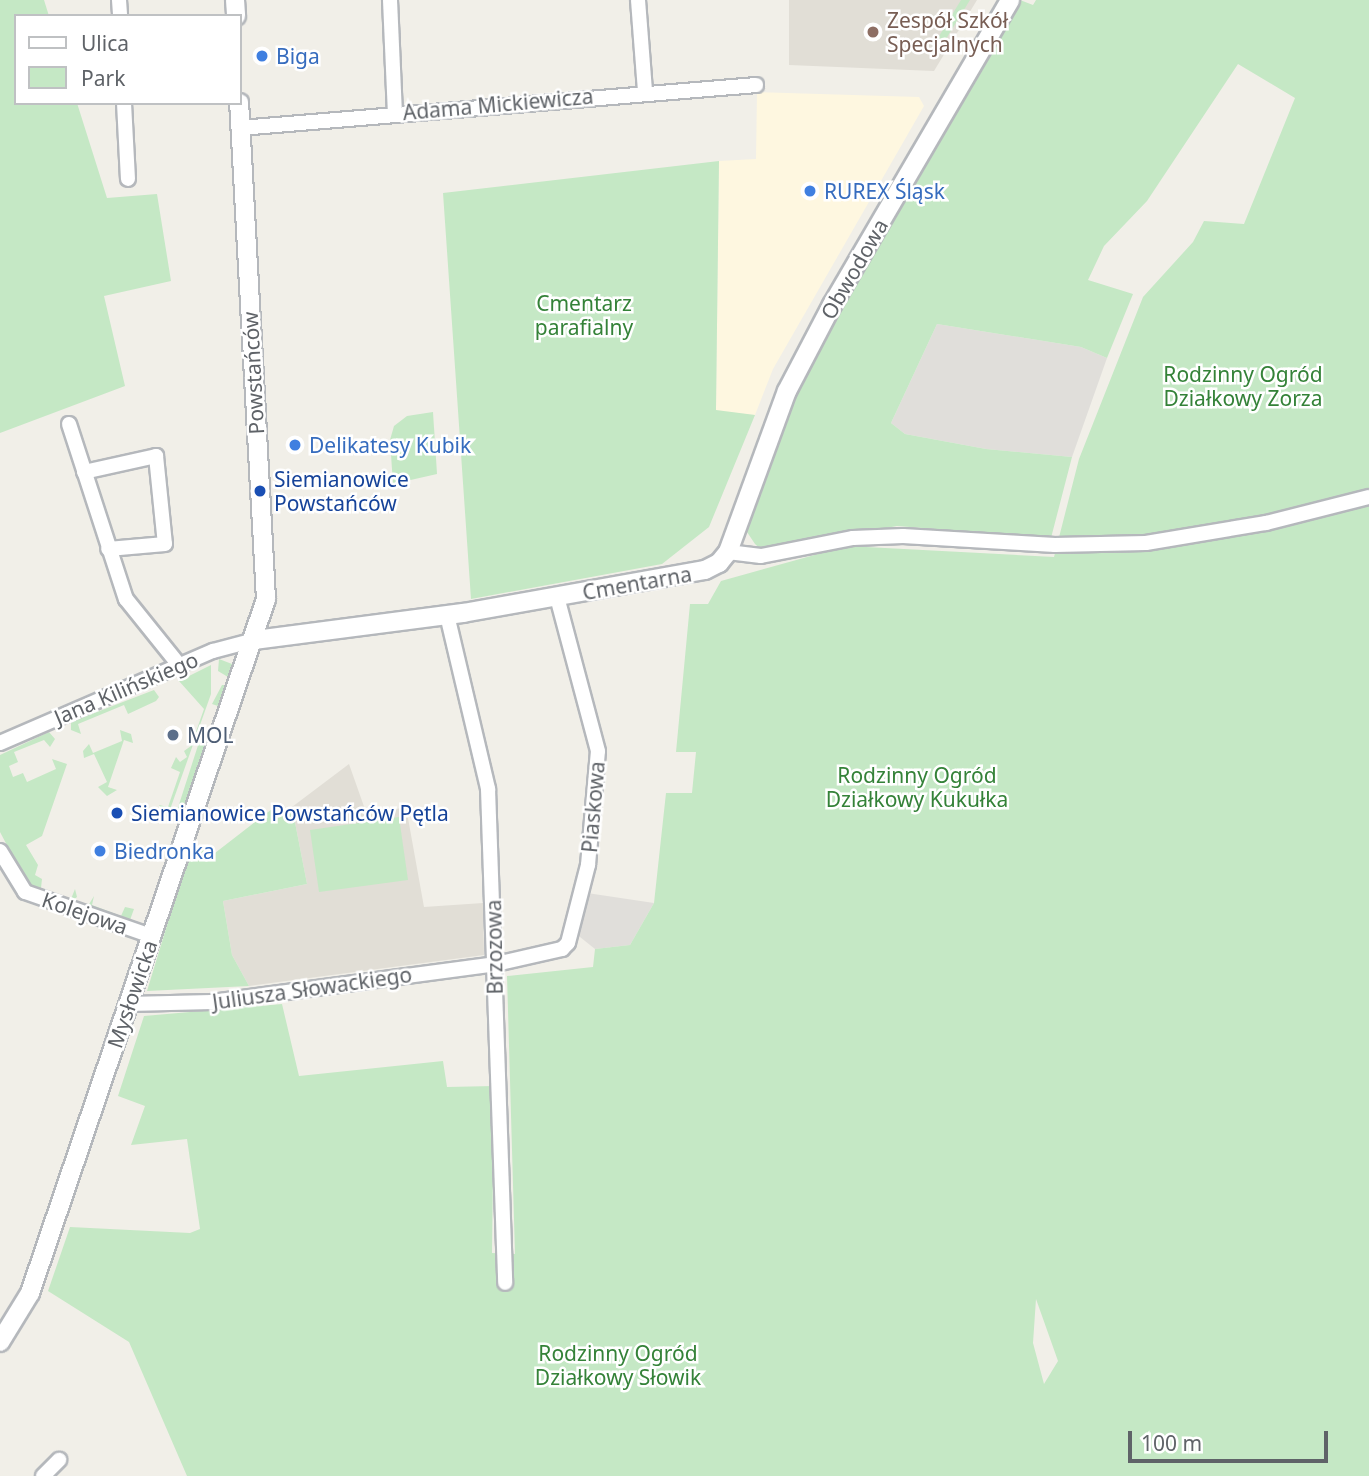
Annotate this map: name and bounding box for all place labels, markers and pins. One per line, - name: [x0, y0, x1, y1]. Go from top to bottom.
- place label: Zespół Szkół Specjalnych: [887, 7, 1008, 57]
- marker: Zespół Szkół Specjalnych: [865, 24, 881, 40]
- place label: Biga: [276, 43, 320, 69]
- marker: Biga: [254, 48, 270, 64]
- place label: RUREX Śląsk: [824, 178, 945, 204]
- marker: RUREX Śląsk: [802, 183, 818, 199]
- place label: Delikatesy Kubik: [309, 432, 471, 458]
- marker: Delikatesy Kubik: [287, 437, 303, 453]
- place label: Siemianowice Powstańców: [274, 466, 409, 516]
- marker: Siemianowice Powstańców: [252, 483, 268, 499]
- place label: MOL: [187, 722, 233, 748]
- marker: MOL: [165, 727, 181, 743]
- place label: Siemianowice Powstańców Pętla: [131, 800, 449, 826]
- marker: Siemianowice Powstańców Pętla: [109, 805, 125, 821]
- place label: Biedronka: [114, 838, 215, 864]
- marker: Biedronka: [92, 843, 108, 859]

